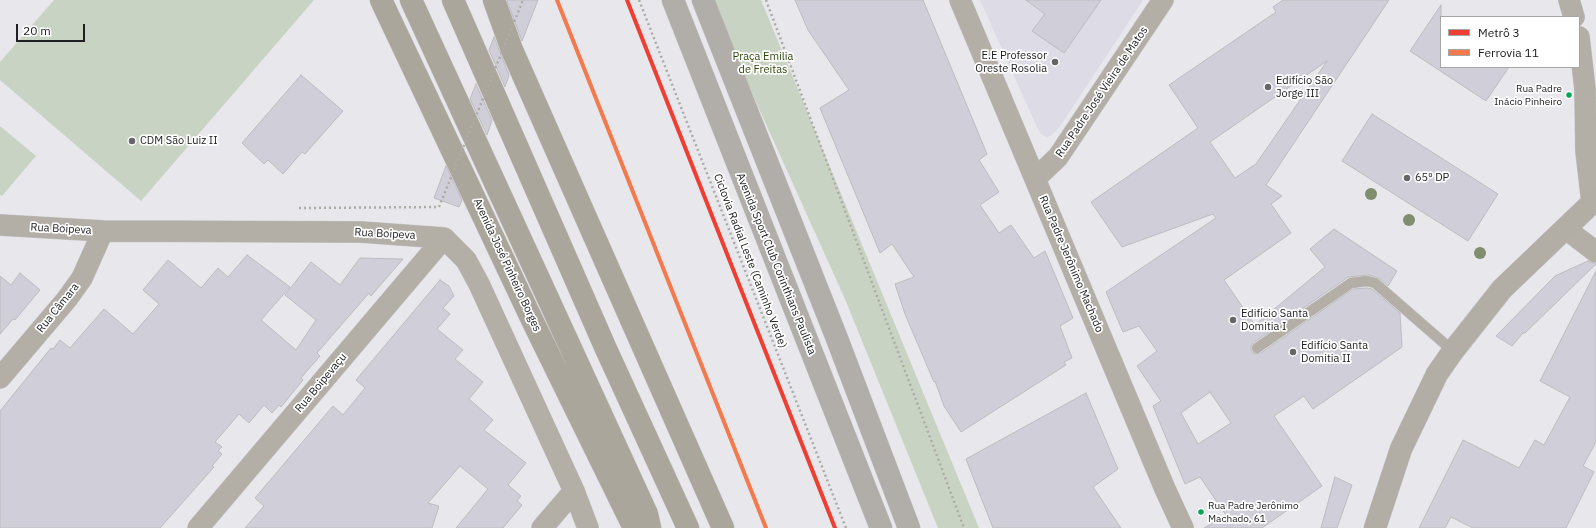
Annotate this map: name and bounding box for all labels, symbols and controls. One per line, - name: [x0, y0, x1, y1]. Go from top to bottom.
- scale bar: [18, 16, 87, 42]
- legend: [1440, 16, 1580, 68]
- text: 20 m: [23, 23, 51, 38]
- street label: Rua Padre José Vieira de Matos: [1053, 24, 1151, 160]
- text: Metrô 3: [1478, 25, 1520, 40]
- text: Ferrovia 11: [1478, 45, 1539, 60]
- place label: E.E Professor Oreste Rosolia: [975, 49, 1047, 75]
- park label: Praça Emilia de Freitas: [733, 50, 793, 76]
- marker: E.E Professor Oreste Rosolia: [1050, 57, 1060, 67]
- place label: Edifício São Jorge III: [1276, 74, 1333, 100]
- marker: Edifício São Jorge III: [1263, 82, 1273, 92]
- place label: Rua Padre Inácio Pinheiro: [1494, 83, 1562, 106]
- marker: Rua Padre Inácio Pinheiro: [1564, 90, 1574, 100]
- place label: CDM São Luiz II: [140, 134, 218, 148]
- marker: CDM São Luiz II: [127, 136, 137, 146]
- street label: Avenida Sport Club Corinthians Paulista: [733, 171, 819, 357]
- place label: 65º DP: [1415, 171, 1449, 185]
- street label: Ciclovia Radial Leste (Caminho Verde): [711, 172, 789, 350]
- marker: 65º DP: [1402, 173, 1412, 183]
- street label: Rua Padre Jerônimo Machado: [1036, 194, 1106, 334]
- street label: Avenida José Pinheiro Borges: [470, 196, 544, 334]
- street label: Rua Boipeva: [30, 221, 92, 237]
- street label: Rua Boipeva: [354, 226, 416, 242]
- street label: Rua Câmara: [34, 281, 82, 335]
- place label: Edifício Santa Domitia I: [1241, 307, 1308, 333]
- marker: Edifício Santa Domitia I: [1228, 315, 1238, 325]
- place label: Edifício Santa Domitia II: [1301, 339, 1368, 365]
- marker: Edifício Santa Domitia II: [1288, 347, 1298, 357]
- street label: Rua Boipevaçu: [292, 351, 350, 415]
- place label: Rua Padre Jerônimo Machado, 61: [1208, 500, 1299, 524]
- marker: Rua Padre Jerônimo Machado, 61: [1196, 507, 1206, 517]

